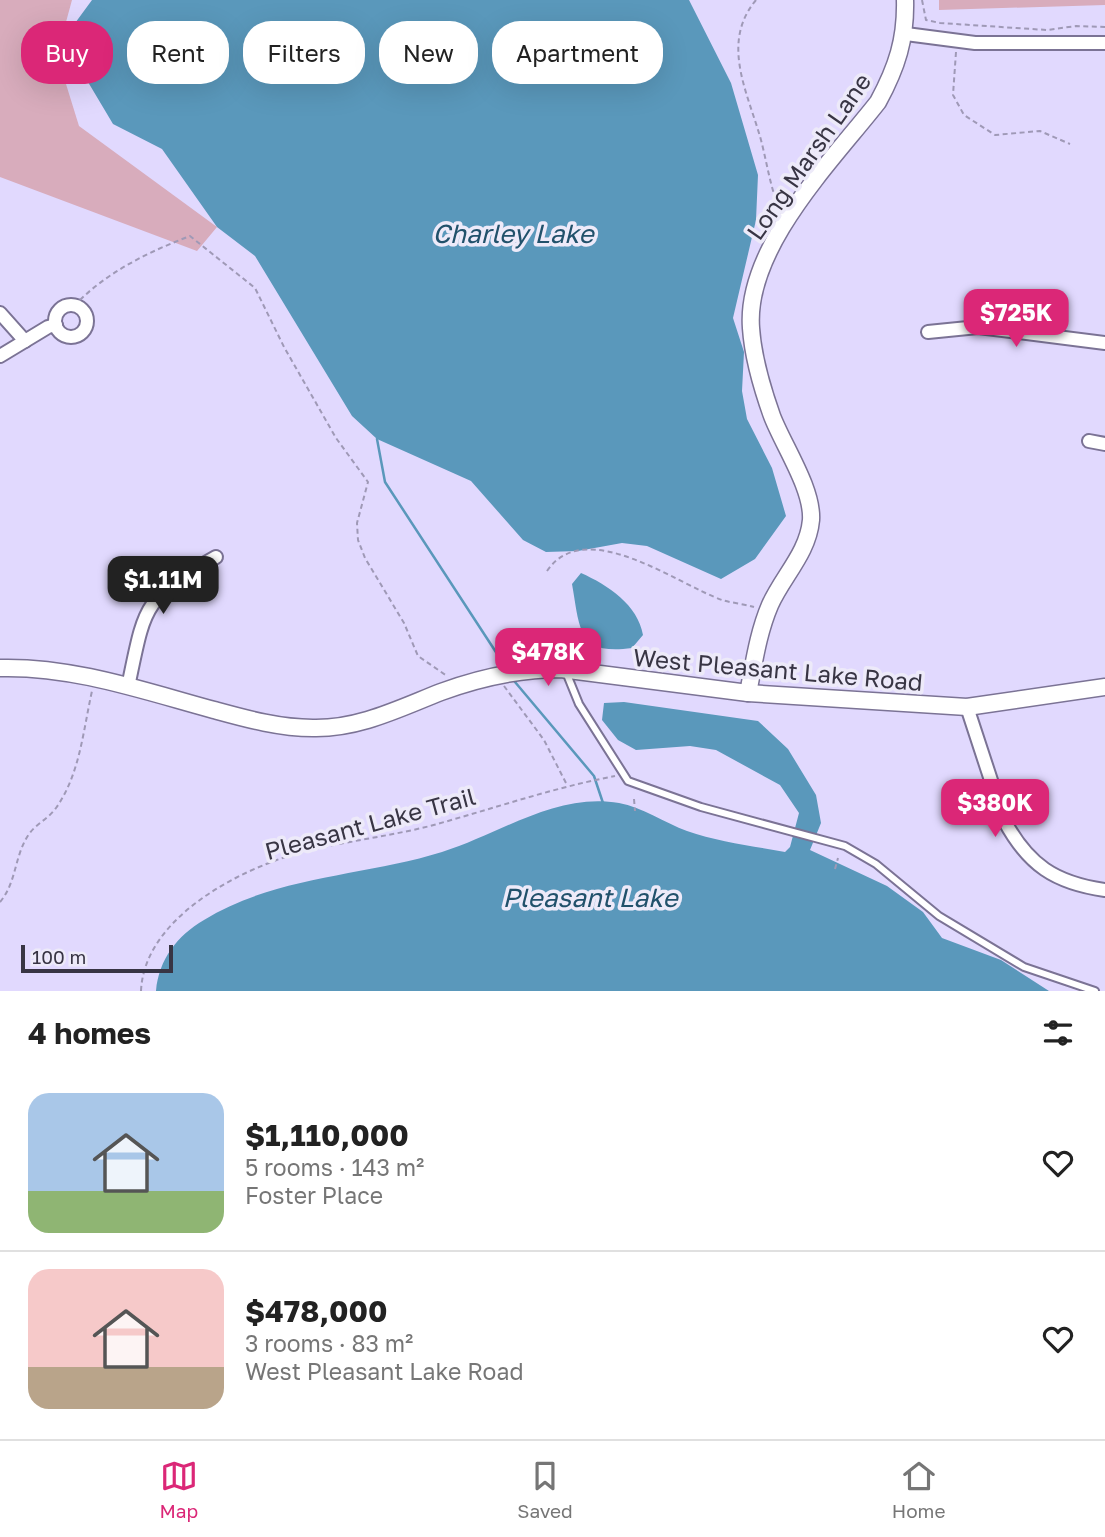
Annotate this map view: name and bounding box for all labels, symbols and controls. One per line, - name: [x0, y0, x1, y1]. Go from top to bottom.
- chip: Buy: [21, 21, 113, 84]
- chip: Rent: [127, 21, 229, 84]
- chip: Filters: [243, 21, 365, 84]
- chip: New: [379, 21, 478, 84]
- chip: Apartment: [492, 21, 663, 84]
- street label: Long Marsh Lane: [740, 67, 876, 245]
- water label: Charley Lake: [432, 218, 596, 249]
- pin: $725K: [967, 290, 1065, 349]
- text: $725K: [980, 298, 1052, 326]
- pin: $1.11M: [106, 556, 220, 616]
- text: $1.11M: [124, 565, 202, 593]
- pin: $478K: [499, 628, 597, 688]
- text: $478K: [511, 637, 585, 665]
- street label: West Pleasant Lake Road: [632, 642, 924, 696]
- pin: $380K: [946, 780, 1044, 839]
- street label: Pleasant Lake Trail: [261, 781, 479, 865]
- text: $380K: [957, 788, 1033, 816]
- water label: Pleasant Lake: [503, 882, 679, 913]
- scale bar: [21, 942, 173, 974]
- text: 100 m: [32, 945, 86, 968]
- icon: filters: [1039, 1014, 1077, 1052]
- text: 4 homes: [28, 1015, 151, 1051]
- text: $1,110,000: [245, 1117, 409, 1153]
- icon: home: [84, 1121, 168, 1205]
- icon: heart: [1039, 1144, 1077, 1182]
- text: 5 rooms · 143 m²: [245, 1153, 424, 1181]
- text: Foster Place: [245, 1181, 383, 1209]
- text: $478,000: [245, 1293, 388, 1329]
- icon: home: [84, 1297, 168, 1381]
- icon: heart: [1039, 1320, 1077, 1358]
- text: 3 rooms · 83 m²: [245, 1329, 413, 1357]
- text: West Pleasant Lake Road: [245, 1357, 524, 1385]
- tab: Map: [160, 1457, 198, 1522]
- tab: Saved: [517, 1457, 573, 1522]
- tab: Home: [892, 1457, 945, 1522]

